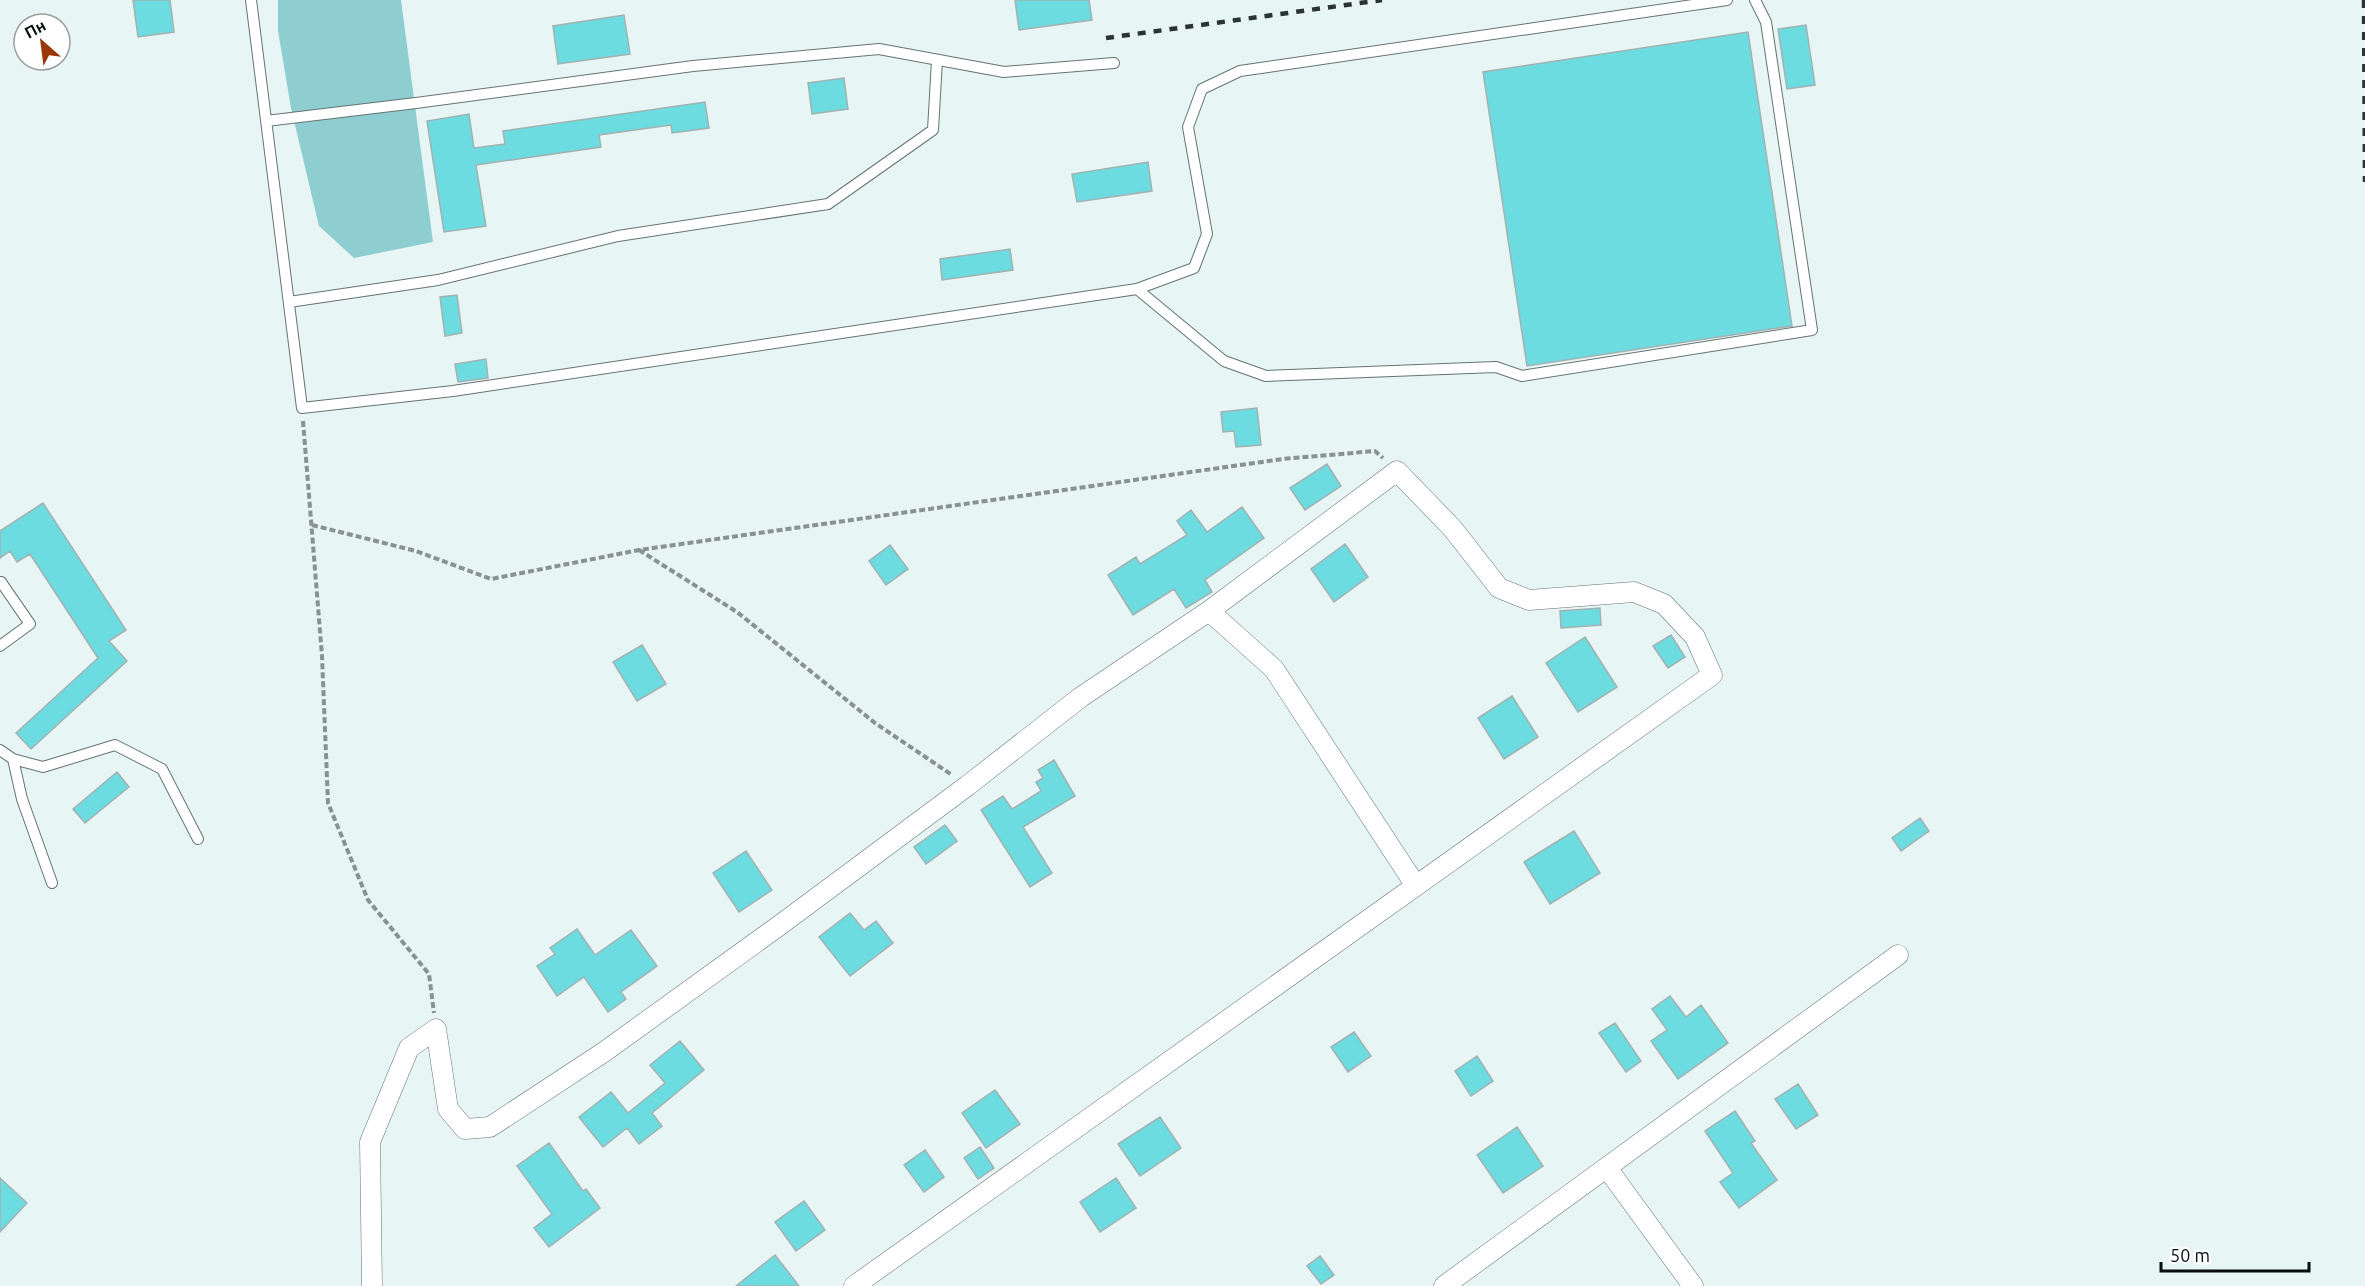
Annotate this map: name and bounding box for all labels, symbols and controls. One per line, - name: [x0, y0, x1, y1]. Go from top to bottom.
- north arrow: [12, 12, 72, 72]
- text: Пн: [21, 16, 48, 42]
- scale bar: [2161, 1235, 2310, 1273]
- text: 50 m: [2170, 1245, 2210, 1265]

